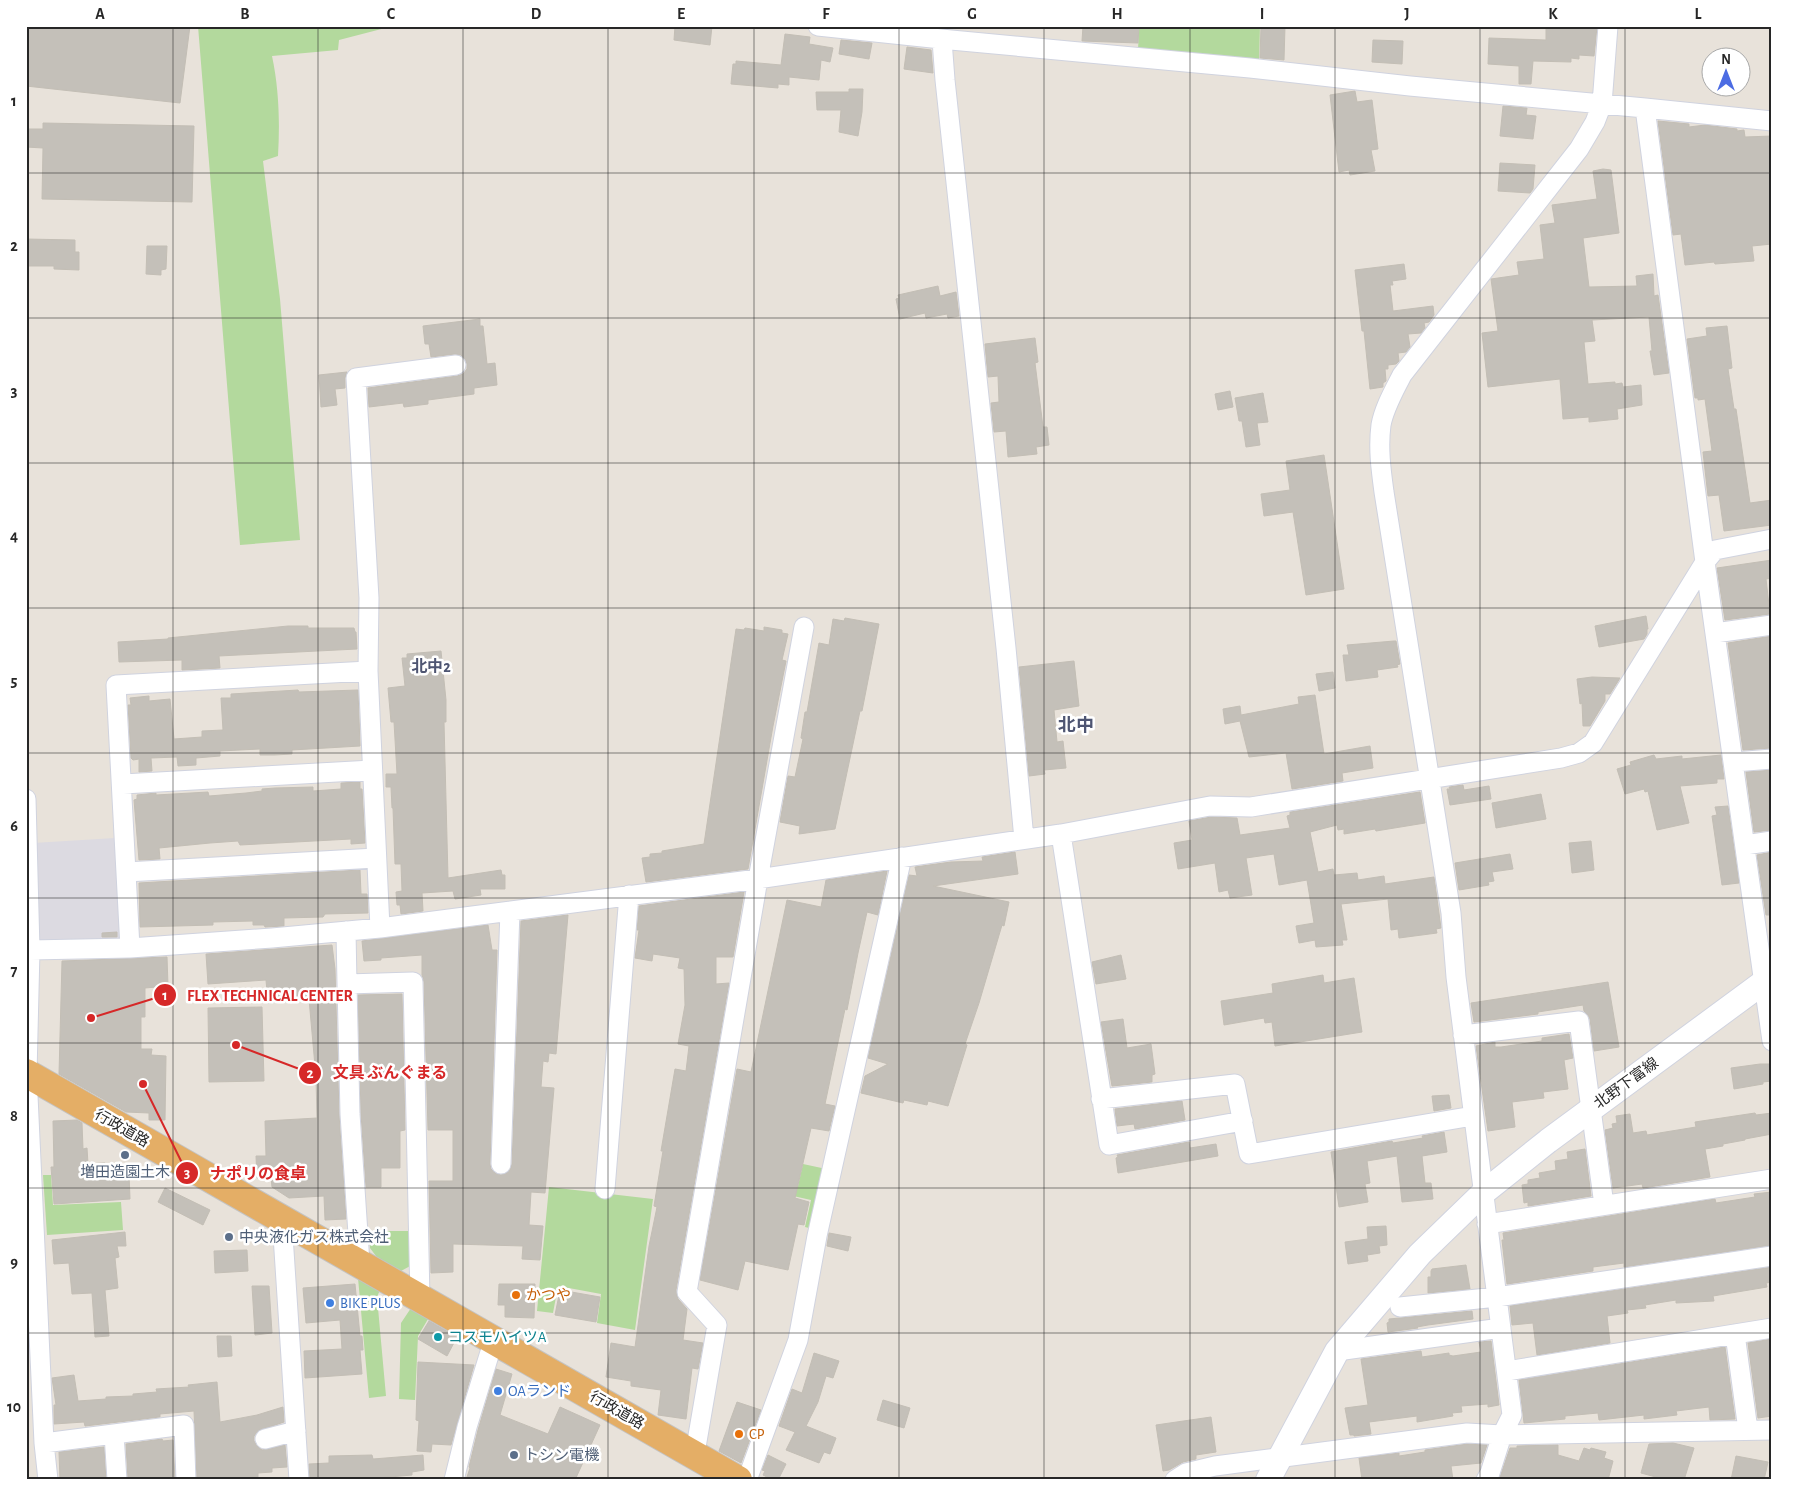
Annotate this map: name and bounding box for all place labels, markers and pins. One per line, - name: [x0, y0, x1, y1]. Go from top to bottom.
- callout: FLEX TECHNICAL CENTER: [152, 980, 363, 1011]
- callout: 文具 ぶんぐまる: [297, 1057, 457, 1088]
- marker: 増田造園土木: [119, 1149, 131, 1161]
- callout: ナポリの食卓: [175, 1158, 316, 1189]
- place label: 増田造園土木: [80, 1163, 170, 1180]
- place label: 中央液化ガス株式会社: [239, 1229, 389, 1245]
- marker: 中央液化ガス株式会社: [223, 1231, 235, 1243]
- place label: かつや: [526, 1287, 571, 1303]
- marker: かつや: [510, 1289, 522, 1301]
- place label: BIKE PLUS: [340, 1296, 401, 1311]
- marker: BIKE PLUS: [324, 1297, 336, 1309]
- place label: コスモハイツA: [448, 1330, 547, 1345]
- marker: コスモハイツA: [432, 1331, 444, 1343]
- place label: OAランド: [508, 1384, 571, 1399]
- marker: OAランド: [492, 1385, 504, 1397]
- place label: CP: [749, 1427, 765, 1442]
- marker: CP: [733, 1428, 745, 1440]
- place label: トシン電機: [524, 1446, 599, 1463]
- marker: トシン電機: [508, 1449, 520, 1461]

